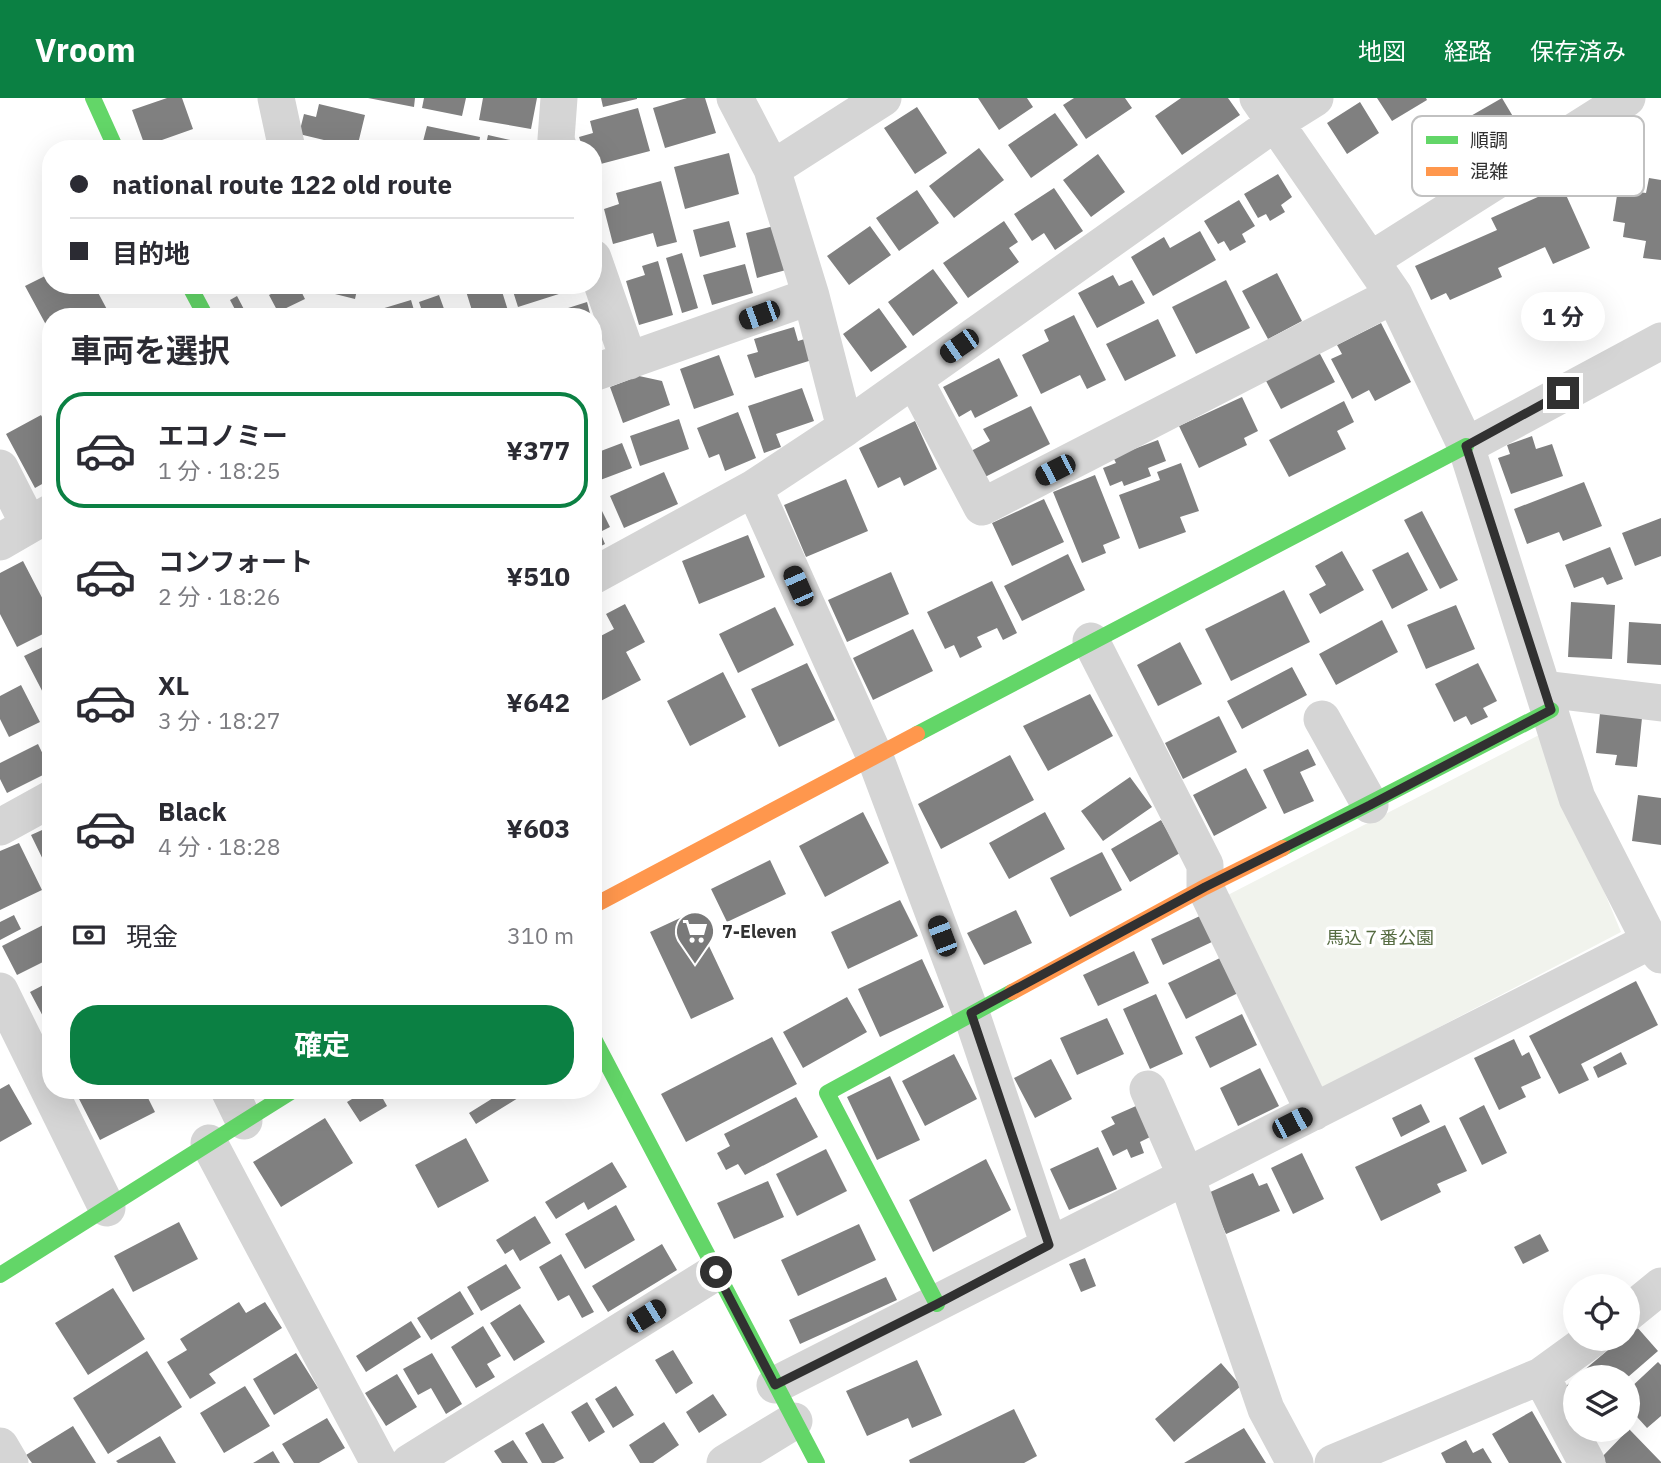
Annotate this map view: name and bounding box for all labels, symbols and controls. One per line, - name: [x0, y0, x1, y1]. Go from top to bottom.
- text: Vroom: [35, 28, 136, 71]
- text: 地図: [1358, 35, 1406, 67]
- text: 経路: [1444, 35, 1492, 67]
- text: 保存済み: [1530, 35, 1626, 67]
- legend: [1412, 116, 1644, 196]
- text: 順調: [1470, 128, 1508, 152]
- text: 混雑: [1470, 159, 1508, 183]
- text: national route 122 old route: [112, 167, 452, 201]
- text: 目的地: [112, 236, 190, 270]
- callout: 1 分: [1521, 292, 1605, 341]
- car: [736, 298, 783, 332]
- text: 1 分: [1542, 301, 1584, 331]
- car: [936, 325, 983, 367]
- text: 車両を選択: [70, 329, 230, 371]
- route end: [1547, 377, 1579, 409]
- text: エコノミー: [158, 418, 288, 452]
- icon: car: [74, 419, 137, 482]
- text: ¥377: [506, 433, 570, 467]
- car: [1032, 451, 1079, 489]
- text: 1 分 · 18:25: [158, 455, 281, 485]
- text: コンフォート: [158, 544, 313, 578]
- icon: car: [74, 545, 137, 608]
- text: ¥510: [506, 559, 570, 593]
- car: [780, 563, 817, 609]
- text: 2 分 · 18:26: [158, 581, 281, 611]
- text: XL: [158, 668, 189, 702]
- icon: car: [74, 671, 137, 734]
- text: ¥642: [506, 685, 570, 719]
- text: 3 分 · 18:27: [158, 705, 281, 735]
- text: Black: [158, 794, 226, 828]
- icon: car: [74, 797, 137, 860]
- text: ¥603: [506, 811, 570, 845]
- text: 4 分 · 18:28: [158, 831, 281, 861]
- supermarket icon: 7-Eleven: [674, 910, 716, 965]
- car: [925, 913, 960, 959]
- icon: cash: [70, 916, 108, 954]
- text: 現金: [126, 919, 178, 953]
- text: 310 m: [507, 920, 574, 950]
- place label: 7-Eleven: [722, 920, 797, 943]
- park label: 馬込７番公園: [1326, 926, 1434, 949]
- button: 確定: [70, 1005, 574, 1085]
- car: [1269, 1104, 1316, 1142]
- route start: [700, 1256, 732, 1288]
- map controls: [1563, 1274, 1640, 1442]
- button: locate: [1563, 1274, 1640, 1351]
- car: [623, 1296, 670, 1336]
- button: layers: [1563, 1365, 1640, 1442]

